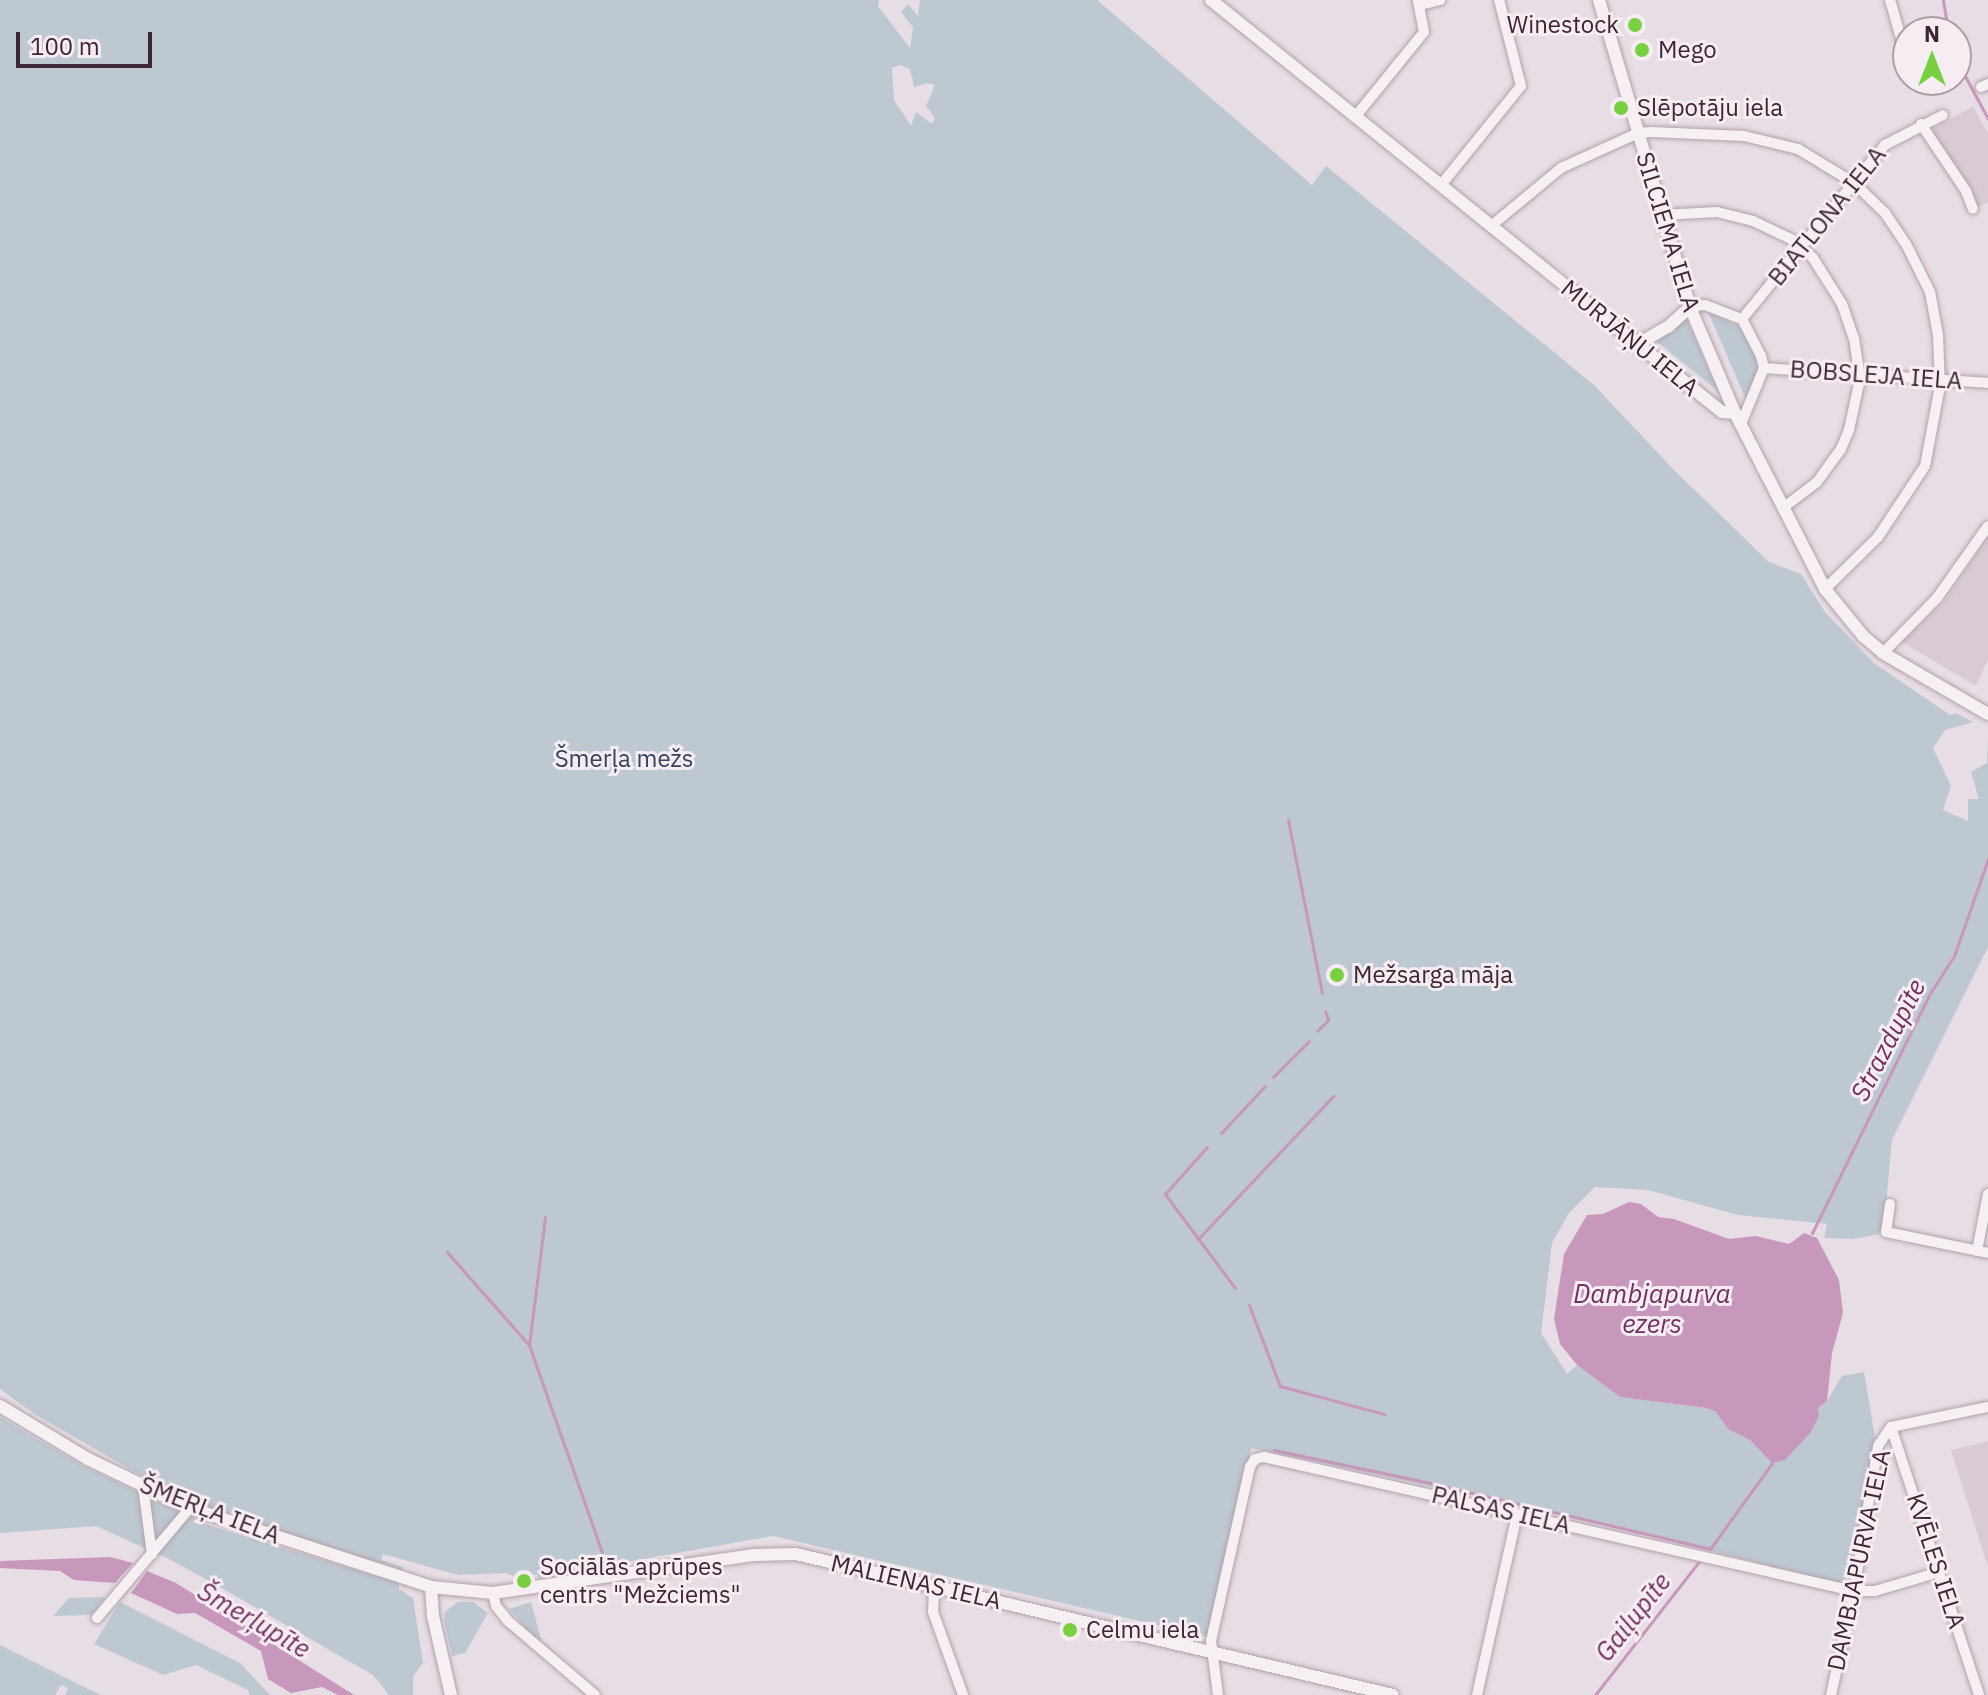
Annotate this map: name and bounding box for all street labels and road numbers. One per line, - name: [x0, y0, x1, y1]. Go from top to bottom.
- street label: BIATLONA IELA: [1762, 141, 1892, 291]
- street label: SILCIEMA IELA: [1630, 149, 1706, 315]
- street label: MURJĀŅU IELA: [1555, 274, 1705, 402]
- street label: BOBSLEJA IELA: [1789, 355, 1963, 395]
- street label: DAMBJAPURVA IELA: [1821, 1447, 1897, 1673]
- street label: ŠMERĻA IELA: [136, 1470, 284, 1550]
- street label: PALSAS IELA: [1429, 1480, 1573, 1540]
- street label: KVĒLES IELA: [1901, 1490, 1971, 1632]
- street label: MALIENAS IELA: [828, 1548, 1004, 1616]

